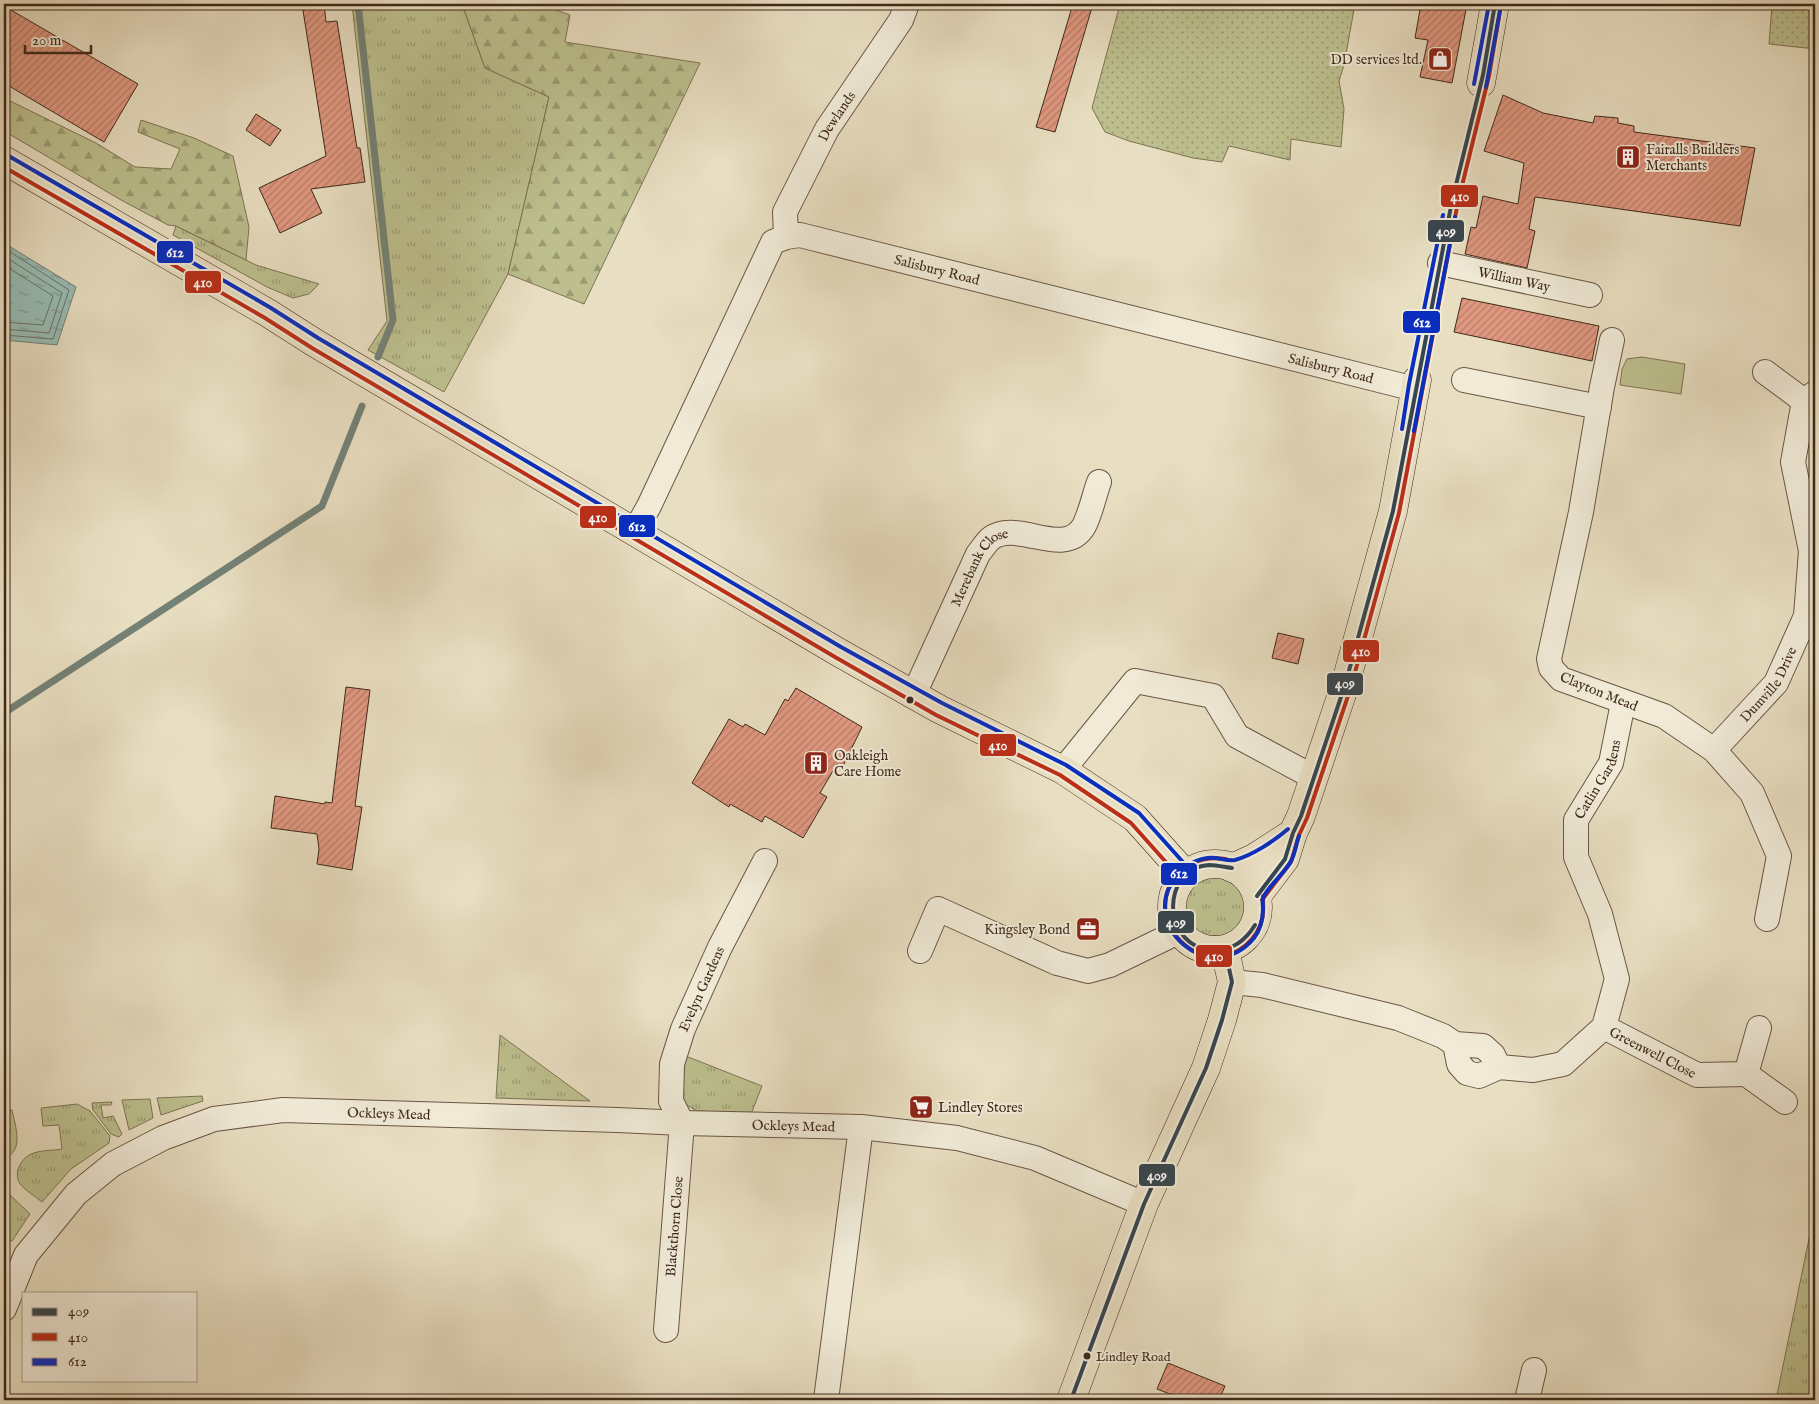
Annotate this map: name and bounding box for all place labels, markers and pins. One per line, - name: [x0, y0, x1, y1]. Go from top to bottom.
- shop icon: DD services ltd.: [1427, 46, 1453, 72]
- place label: DD services ltd.: [1331, 51, 1422, 69]
- place label: Fairalls Builders Merchants: [1646, 141, 1739, 175]
- building icon: Fairalls Builders Merchants: [1615, 144, 1641, 170]
- unlabelled marker: [905, 695, 915, 705]
- place label: Oakleigh Care Home: [834, 747, 902, 781]
- building icon: Oakleigh Care Home: [803, 750, 829, 776]
- office icon: Kingsley Bond: [1075, 916, 1101, 942]
- place label: Kingsley Bond: [984, 921, 1071, 939]
- supermarket icon: Lindley Stores: [908, 1094, 934, 1120]
- place label: Lindley Stores: [938, 1099, 1023, 1117]
- place label: Lindley Road: [1096, 1349, 1171, 1366]
- marker: Lindley Road: [1082, 1351, 1092, 1361]

